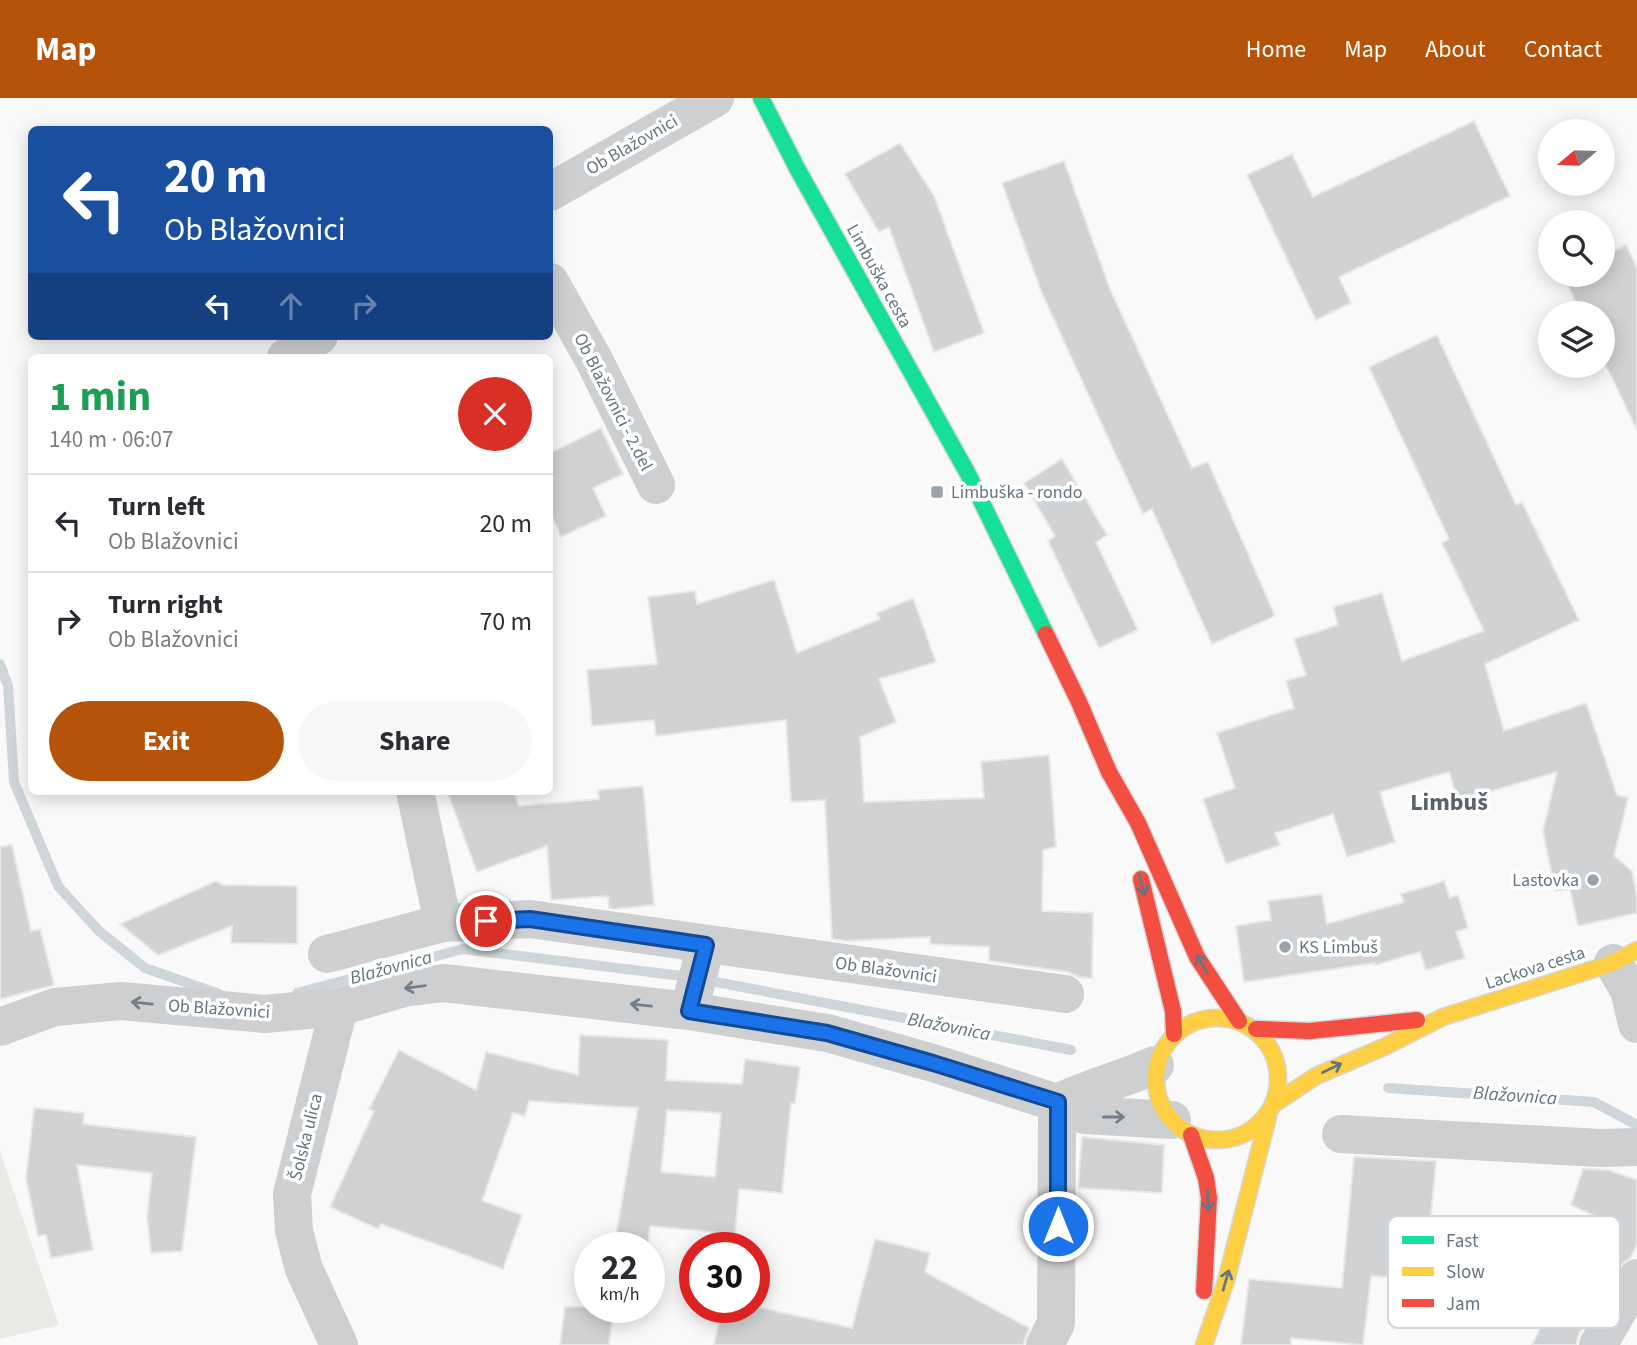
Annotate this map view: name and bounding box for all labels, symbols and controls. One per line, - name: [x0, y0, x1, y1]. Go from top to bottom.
- text: Map: [35, 26, 96, 73]
- text: Home: [1246, 32, 1306, 67]
- text: Map: [1344, 32, 1387, 67]
- text: About: [1425, 32, 1486, 67]
- text: Contact: [1524, 32, 1602, 67]
- street label: Ob Blažovnici: [581, 109, 683, 181]
- north arrow: [1538, 119, 1615, 196]
- map controls: [1538, 119, 1615, 378]
- text: 20 m: [164, 142, 268, 212]
- icon: left: [49, 154, 140, 245]
- text: Ob Blažovnici: [164, 207, 346, 253]
- button: search: [1538, 210, 1615, 287]
- street label: Limbuška cesta: [840, 219, 918, 333]
- icon: left: [199, 287, 237, 325]
- icon: ahead: [272, 287, 310, 325]
- icon: right: [345, 287, 383, 325]
- button: layers: [1538, 301, 1615, 378]
- street label: Ob Blažovnici - 2.del: [567, 329, 659, 475]
- text: 1 min: [49, 367, 151, 427]
- button: close: [458, 377, 532, 451]
- text: 140 m · 06:07: [49, 423, 173, 456]
- place label: Limbuška - rondo: [951, 480, 1082, 505]
- marker: Limbuška - rondo: [929, 484, 945, 500]
- text: Turn left: [108, 488, 205, 525]
- icon: left: [49, 504, 87, 542]
- text: 20 m: [479, 505, 532, 542]
- text: Ob Blažovnici: [108, 525, 239, 558]
- text: Turn right: [108, 586, 223, 623]
- icon: right: [49, 602, 87, 640]
- text: 70 m: [479, 603, 532, 640]
- text: Ob Blažovnici: [108, 623, 239, 656]
- button: Exit: [49, 701, 284, 781]
- button: Share: [298, 701, 532, 781]
- district label: Limbuš: [1410, 785, 1488, 820]
- place label: Lastovka: [1512, 868, 1579, 893]
- marker: Lastovka: [1585, 872, 1601, 888]
- one-way arrow: [1137, 873, 1150, 895]
- pin: [456, 891, 516, 951]
- icon: arrive: [467, 902, 505, 940]
- place label: KS Limbuš: [1299, 935, 1378, 960]
- marker: KS Limbuš: [1277, 939, 1293, 955]
- street label: Lackova cesta: [1482, 940, 1588, 996]
- water label: Blažovnica: [347, 944, 435, 992]
- street label: Ob Blažovnici: [834, 951, 938, 989]
- one-way arrow: [1194, 954, 1208, 974]
- one-way arrow: [404, 980, 427, 993]
- street label: Ob Blažovnici: [167, 993, 271, 1025]
- one-way arrow: [131, 996, 154, 1009]
- one-way arrow: [630, 999, 653, 1012]
- water label: Blažovnica: [905, 1006, 993, 1048]
- one-way arrow: [1321, 1060, 1342, 1074]
- water label: Blažovnica: [1472, 1080, 1558, 1112]
- street label: Šolska ulica: [283, 1091, 329, 1183]
- one-way arrow: [1102, 1110, 1125, 1124]
- position arrow: [1021, 1189, 1095, 1263]
- one-way arrow: [1202, 1189, 1215, 1212]
- legend: [1388, 1216, 1620, 1328]
- text: Fast: [1446, 1228, 1479, 1255]
- speed limit sign: 30: [679, 1232, 770, 1323]
- text: 22: [601, 1243, 638, 1293]
- text: Slow: [1446, 1259, 1485, 1286]
- one-way arrow: [1220, 1270, 1233, 1292]
- text: km/h: [600, 1282, 639, 1307]
- text: Jam: [1446, 1291, 1480, 1318]

